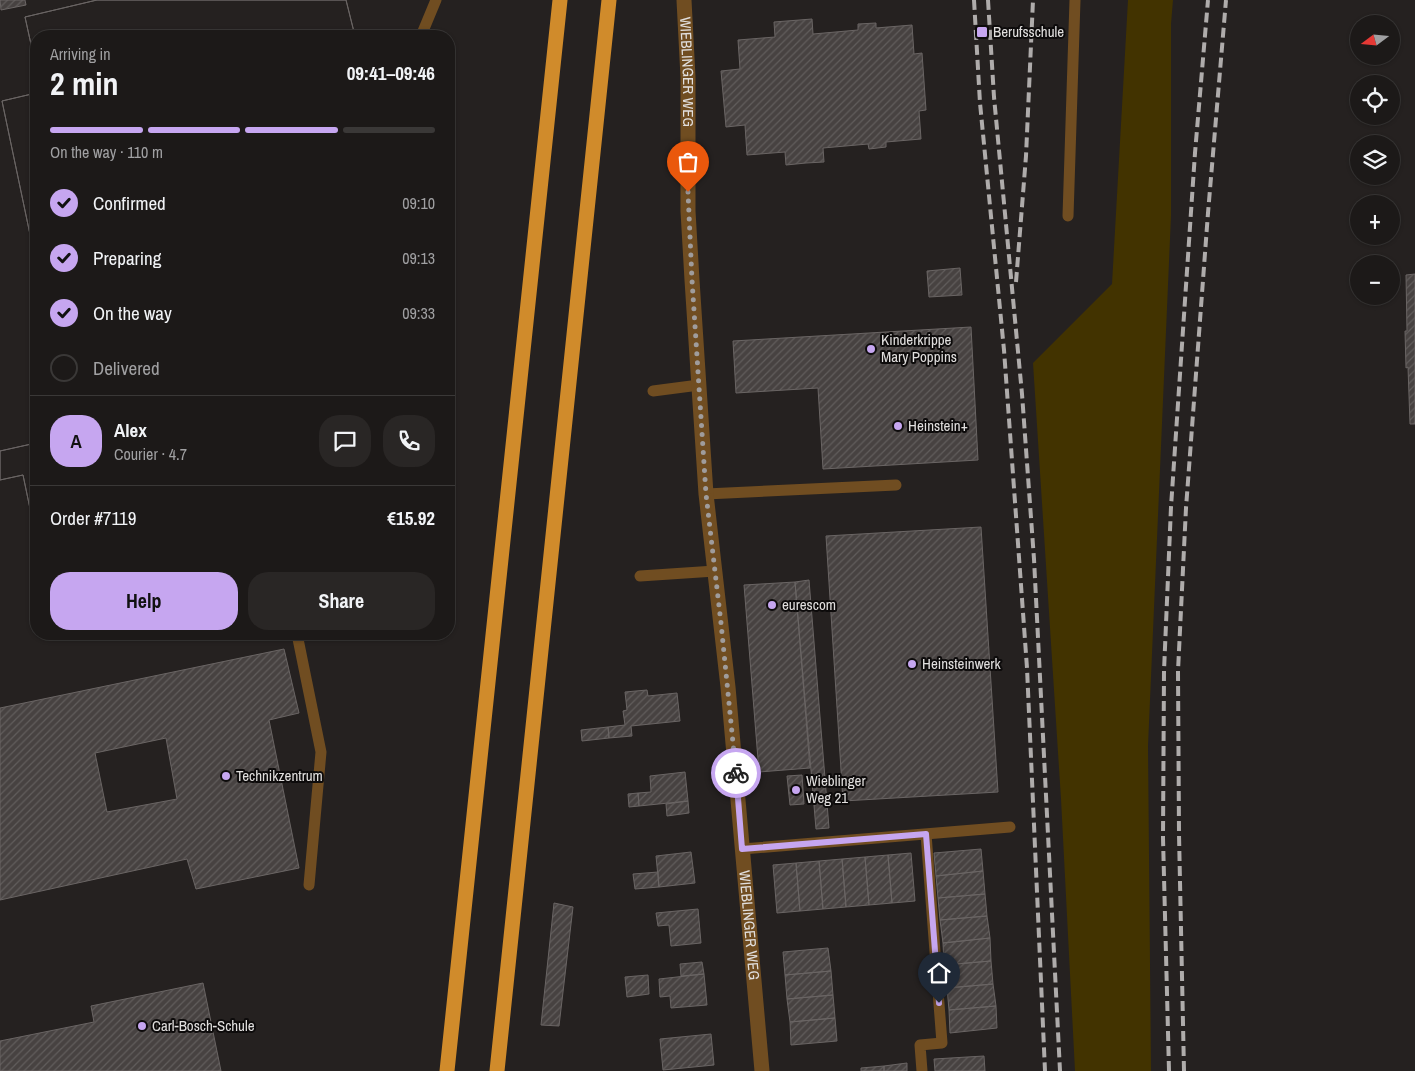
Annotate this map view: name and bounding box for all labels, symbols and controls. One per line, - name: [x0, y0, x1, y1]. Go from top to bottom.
- north arrow: [1350, 15, 1400, 65]
- map controls: [1350, 15, 1400, 305]
- street label: WIEBLINGER WEG: [675, 16, 699, 127]
- place label: Berufsschule: [993, 21, 1064, 42]
- marker: Berufsschule: [975, 25, 989, 39]
- text: Arriving in: [50, 43, 111, 65]
- text: 09:41–09:46: [347, 60, 435, 86]
- text: 2 min: [50, 62, 119, 105]
- button: locate: [1350, 75, 1400, 125]
- button: layers: [1350, 135, 1400, 185]
- text: On the way · 110 m: [50, 141, 163, 163]
- pin: [667, 141, 709, 192]
- icon: bag: [674, 148, 702, 176]
- icon: check: [50, 189, 78, 217]
- text: Confirmed: [93, 190, 166, 216]
- text: 09:10: [402, 192, 435, 214]
- button: +: [1350, 195, 1400, 245]
- icon: check: [50, 244, 78, 272]
- text: Preparing: [93, 245, 161, 271]
- text: 09:13: [402, 247, 435, 269]
- button: −: [1350, 255, 1400, 305]
- icon: check: [50, 299, 78, 327]
- text: On the way: [93, 300, 172, 326]
- text: 09:33: [402, 302, 435, 324]
- place label: Kinderkrippe Mary Poppins: [881, 329, 957, 367]
- marker: Kinderkrippe Mary Poppins: [865, 343, 877, 355]
- text: Delivered: [93, 355, 160, 381]
- button: chat: [319, 415, 371, 467]
- button: phone: [383, 415, 435, 467]
- place label: Heinstein+: [908, 415, 968, 436]
- text: Alex: [114, 417, 147, 443]
- marker: Heinstein+: [892, 420, 904, 432]
- text: A: [70, 428, 82, 454]
- text: Courier · 4.7: [114, 443, 187, 465]
- text: Order #7119: [50, 505, 136, 531]
- text: €15.92: [387, 505, 435, 531]
- button: Help: [50, 572, 238, 630]
- button: Share: [248, 572, 435, 630]
- place label: eurescom: [782, 594, 836, 615]
- marker: eurescom: [766, 599, 778, 611]
- place label: Heinsteinwerk: [922, 653, 1001, 674]
- marker: Heinsteinwerk: [906, 658, 918, 670]
- courier: [711, 748, 761, 798]
- icon: bike: [722, 759, 750, 787]
- place label: Technikzentrum: [236, 765, 323, 786]
- marker: Technikzentrum: [220, 770, 232, 782]
- place label: Wieblinger Weg 21: [806, 770, 865, 808]
- marker: Wieblinger Weg 21: [790, 784, 802, 796]
- street label: WIEBLINGER WEG: [734, 869, 765, 981]
- pin: [918, 952, 960, 1003]
- icon: home: [925, 959, 953, 987]
- place label: Carl-Bosch-Schule: [152, 1015, 255, 1036]
- marker: Carl-Bosch-Schule: [136, 1020, 148, 1032]

